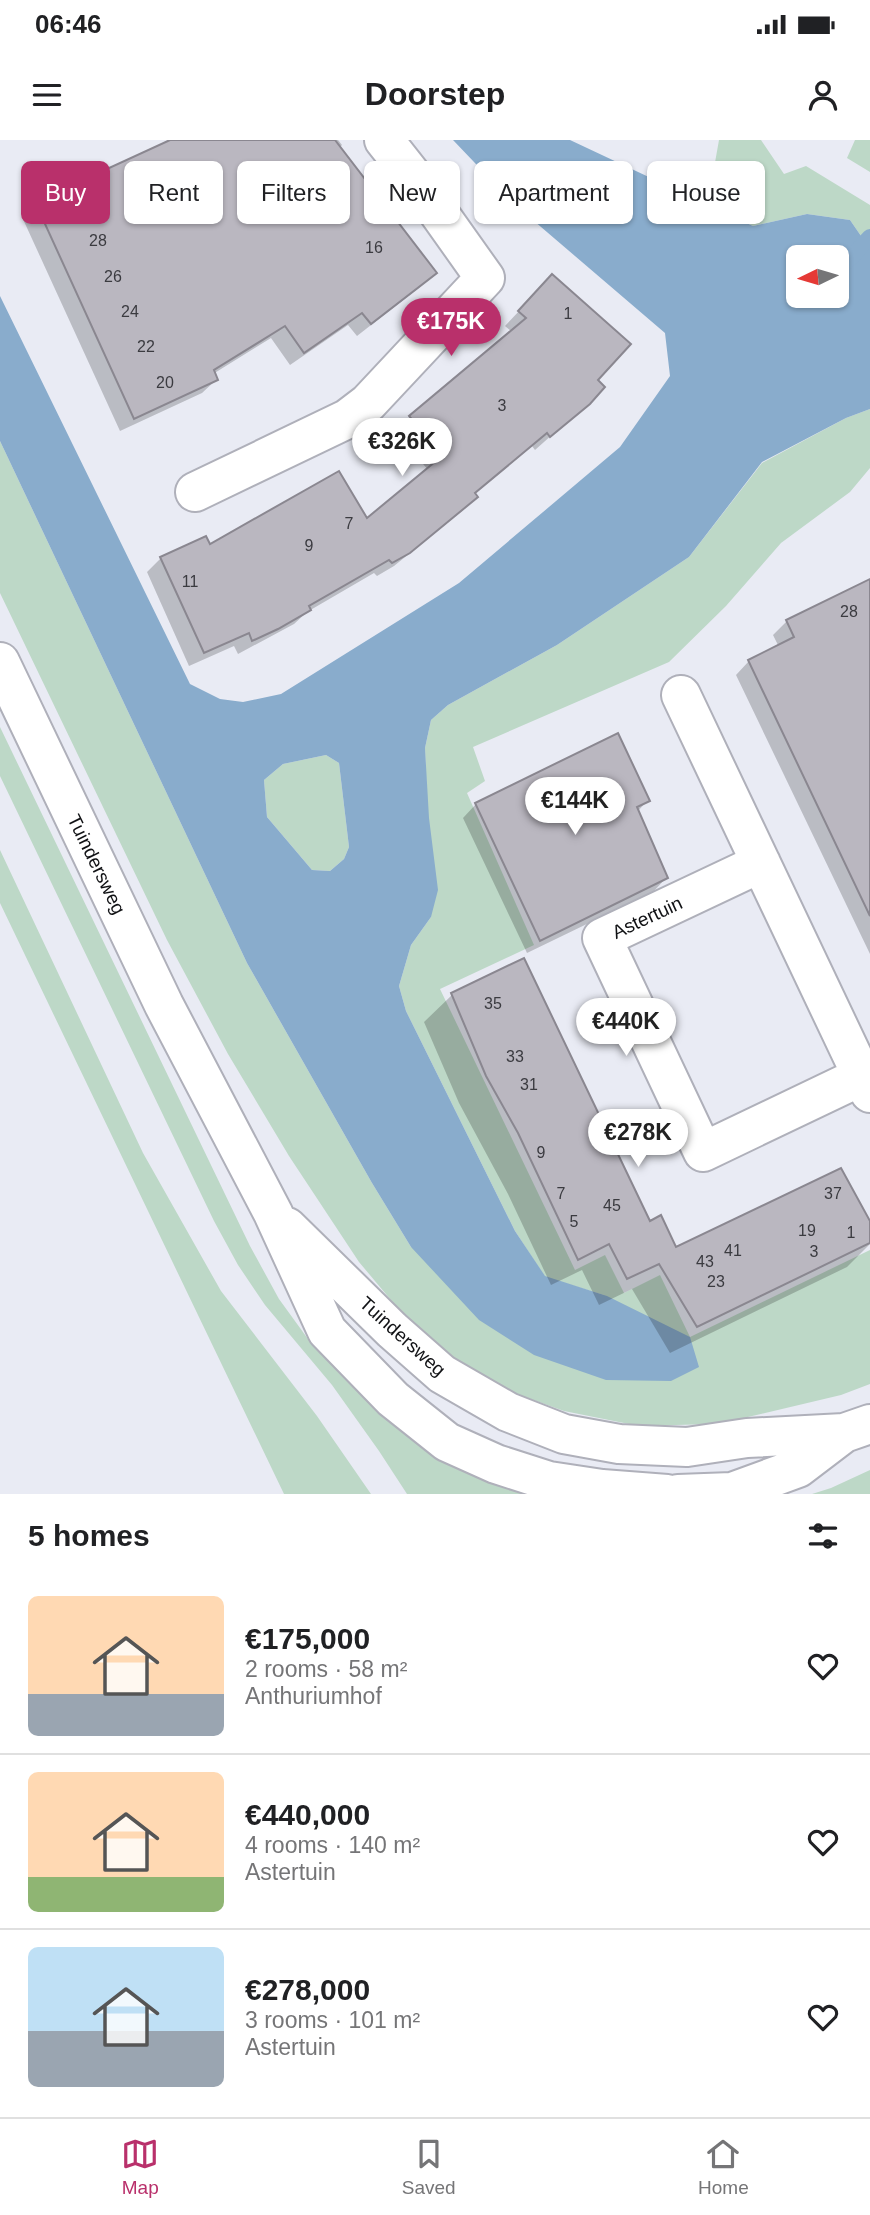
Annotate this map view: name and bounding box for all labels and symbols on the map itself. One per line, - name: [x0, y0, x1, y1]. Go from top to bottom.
- house number: 28: [89, 232, 107, 249]
- house number: 16: [365, 239, 383, 256]
- north arrow: [786, 245, 849, 308]
- house number: 26: [104, 268, 122, 285]
- pin: €175K: [402, 298, 500, 358]
- house number: 24: [121, 303, 139, 320]
- house number: 1: [564, 305, 573, 322]
- house number: 22: [137, 338, 155, 355]
- house number: 20: [156, 374, 174, 391]
- house number: 3: [498, 397, 507, 414]
- pin: €326K: [353, 418, 451, 478]
- house number: 7: [345, 515, 354, 532]
- house number: 9: [305, 537, 314, 554]
- house number: 11: [182, 573, 198, 590]
- house number: 28: [840, 603, 858, 620]
- pin: €144K: [526, 778, 624, 837]
- street label: Tuindersweg: [63, 811, 130, 917]
- street label: Astertuin: [609, 892, 686, 943]
- house number: 35: [484, 995, 502, 1012]
- pin: €440K: [577, 998, 675, 1058]
- house number: 33: [506, 1048, 524, 1065]
- house number: 31: [520, 1076, 538, 1093]
- pin: €278K: [589, 1110, 687, 1169]
- house number: 9: [537, 1144, 546, 1161]
- house number: 7: [557, 1185, 566, 1202]
- house number: 37: [824, 1185, 842, 1202]
- house number: 45: [603, 1197, 621, 1214]
- house number: 5: [570, 1213, 579, 1230]
- house number: 19: [798, 1222, 816, 1239]
- house number: 1: [847, 1224, 856, 1241]
- house number: 41: [724, 1242, 742, 1259]
- house number: 3: [810, 1243, 819, 1260]
- house number: 43: [696, 1253, 714, 1270]
- house number: 23: [707, 1273, 725, 1290]
- street label: Tuindersweg: [355, 1292, 450, 1380]

